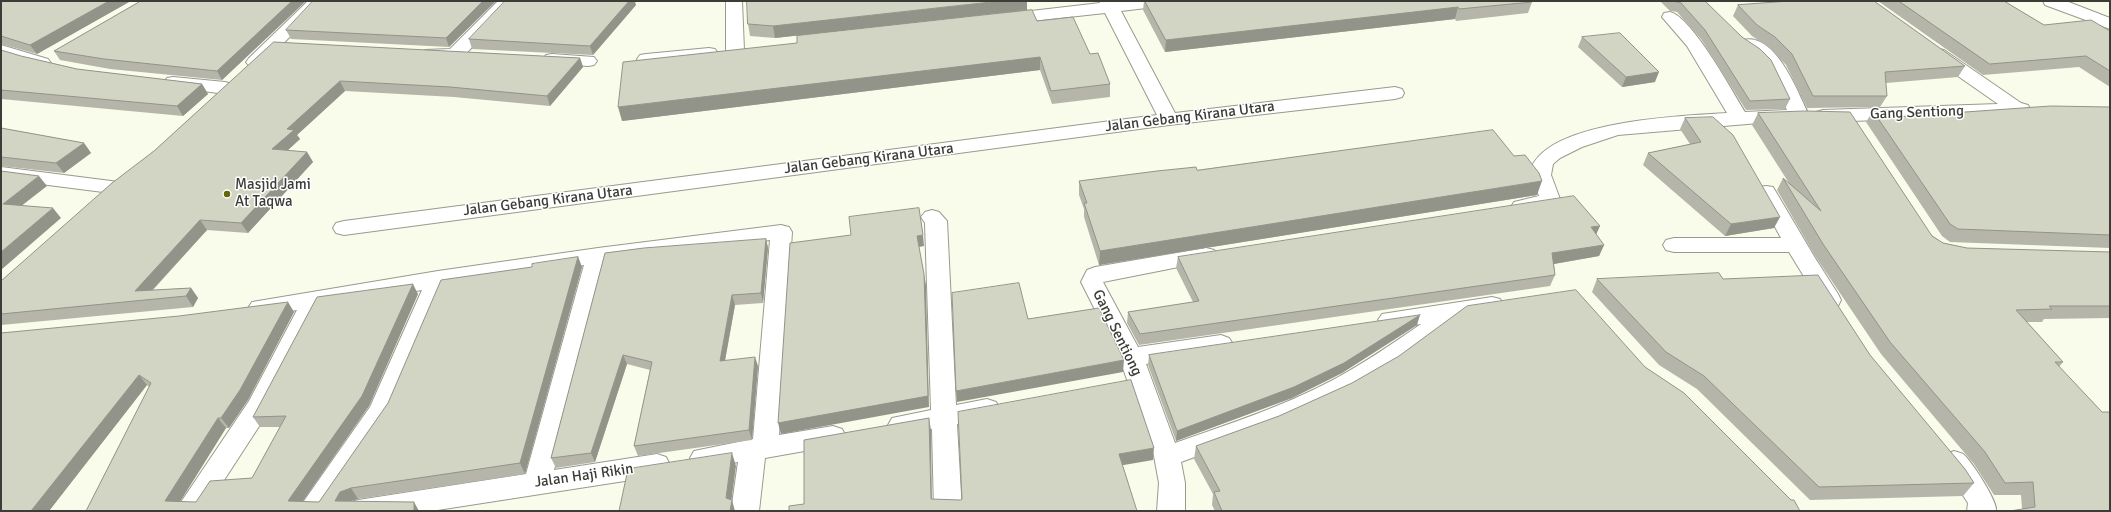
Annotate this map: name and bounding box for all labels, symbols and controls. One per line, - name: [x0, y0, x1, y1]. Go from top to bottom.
- street label: Jalan Gebang Kirana Utara: [1104, 98, 1276, 136]
- street label: Gang Sentiong: [1870, 102, 1964, 124]
- street label: Jalan Gebang Kirana Utara: [783, 140, 955, 178]
- place label: Masjid Jami At Taqwa: [235, 176, 311, 211]
- street label: Jalan Gebang Kirana Utara: [462, 182, 634, 220]
- marker: Masjid Jami At Taqwa: [222, 189, 232, 199]
- street label: Gang Sentiong: [1088, 287, 1146, 379]
- street label: Jalan Haji Rikin: [533, 460, 635, 492]

